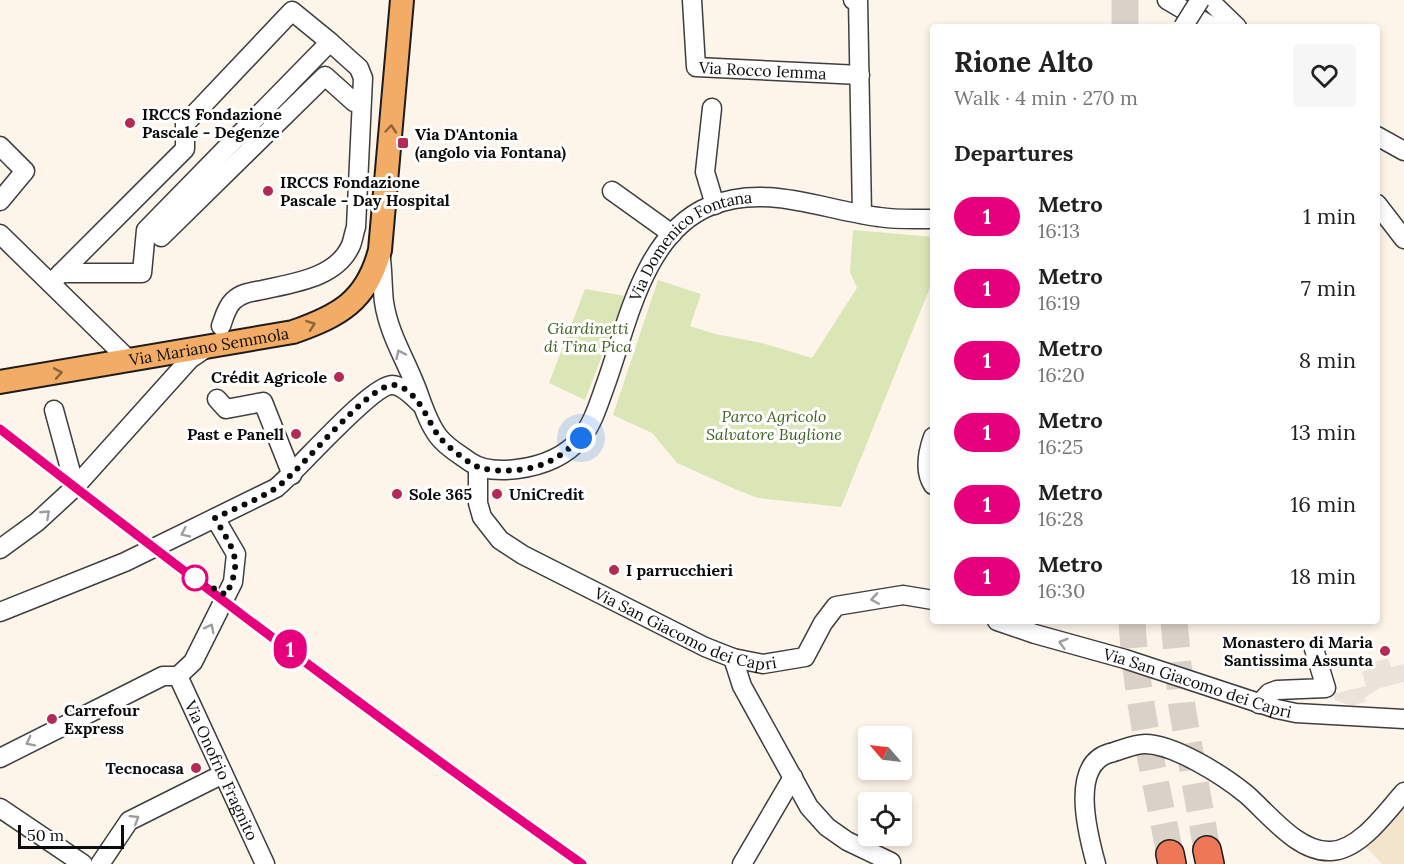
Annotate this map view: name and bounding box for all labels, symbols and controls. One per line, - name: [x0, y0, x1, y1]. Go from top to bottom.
- text: Rione Alto: [954, 44, 1093, 80]
- button: heart: [1293, 44, 1356, 107]
- street label: Via Rocco Iemma: [698, 57, 827, 83]
- text: Walk · 4 min · 270 m: [954, 85, 1138, 110]
- place label: IRCCS Fondazione Pascale - Degenze: [142, 104, 282, 142]
- marker: IRCCS Fondazione Pascale - Degenze: [123, 116, 137, 130]
- place label: Via D'Antonia (angolo via Fontana): [415, 124, 566, 163]
- one-way arrow: [384, 125, 397, 134]
- marker: Via D'Antonia (angolo via Fontana): [396, 136, 410, 150]
- text: Departures: [954, 139, 1073, 167]
- place label: IRCCS Fondazione Pascale - Day Hospital: [280, 172, 450, 210]
- marker: IRCCS Fondazione Pascale - Day Hospital: [261, 184, 275, 198]
- street label: Via Domenico Fontana: [624, 187, 753, 305]
- text: Metro: [1038, 190, 1103, 218]
- text: 1 min: [1303, 202, 1356, 230]
- text: 1: [983, 203, 991, 230]
- text: 16:13: [1038, 218, 1080, 243]
- text: Metro: [1038, 262, 1103, 290]
- text: 7 min: [1301, 274, 1356, 302]
- text: 1: [983, 275, 991, 302]
- text: 16:19: [1038, 290, 1081, 315]
- park label: Giardinetti di Tina Pica: [544, 318, 632, 356]
- one-way arrow: [305, 320, 316, 333]
- street label: Via Mariano Semmola: [127, 323, 290, 370]
- text: Metro: [1038, 334, 1103, 362]
- text: 8 min: [1299, 346, 1356, 374]
- text: 1: [983, 347, 991, 374]
- one-way arrow: [396, 349, 408, 360]
- text: 16:20: [1038, 362, 1085, 387]
- one-way arrow: [52, 367, 62, 380]
- place label: Crédit Agricole: [211, 367, 327, 387]
- marker: Crédit Agricole: [332, 370, 346, 384]
- park label: Parco Agricolo Salvatore Buglione: [706, 406, 842, 444]
- text: Metro: [1038, 406, 1103, 434]
- text: 13 min: [1291, 418, 1356, 446]
- text: 1: [983, 419, 991, 446]
- your location: [566, 423, 596, 453]
- place label: Past e Panell: [187, 424, 284, 444]
- marker: Past e Panell: [289, 427, 303, 441]
- text: 16:25: [1038, 434, 1083, 459]
- text: Metro: [1038, 478, 1103, 506]
- place label: Sole 365: [409, 484, 473, 504]
- place label: UniCredit: [509, 484, 585, 504]
- marker: Sole 365: [390, 487, 404, 501]
- marker: UniCredit: [490, 487, 504, 501]
- text: 16 min: [1290, 490, 1356, 518]
- text: 1: [983, 491, 991, 518]
- text: 16:28: [1038, 506, 1084, 531]
- one-way arrow: [39, 510, 50, 521]
- one-way arrow: [181, 525, 192, 537]
- text: Metro: [1038, 550, 1103, 578]
- place label: I parrucchieri: [626, 560, 733, 580]
- text: 18 min: [1291, 562, 1356, 590]
- marker: I parrucchieri: [607, 563, 621, 577]
- text: 1: [983, 563, 991, 590]
- unlabelled marker: [182, 565, 208, 591]
- text: 16:30: [1038, 578, 1085, 603]
- street label: Via San Giacomo dei Capri: [590, 582, 778, 674]
- one-way arrow: [871, 593, 880, 605]
- one-way arrow: [203, 624, 214, 634]
- line badge: 1: [270, 630, 310, 668]
- place label: Monastero di Maria Santissima Assunta: [1222, 632, 1374, 670]
- text: 1: [286, 636, 294, 663]
- one-way arrow: [1058, 638, 1069, 650]
- street label: Via San Giacomo dei Capri: [1100, 643, 1293, 722]
- marker: Monastero di Maria Santissima Assunta: [1378, 644, 1392, 658]
- street label: Via Onofrio Fragnito: [180, 696, 263, 844]
- place label: Carrefour Express: [64, 700, 140, 738]
- marker: Carrefour Express: [45, 712, 59, 726]
- north arrow: [858, 726, 912, 780]
- map controls: [858, 726, 912, 846]
- one-way arrow: [25, 734, 36, 746]
- place label: Tecnocasa: [105, 758, 185, 778]
- marker: Tecnocasa: [189, 761, 203, 775]
- button: locate: [858, 792, 912, 846]
- one-way arrow: [129, 815, 140, 826]
- scale bar: [18, 822, 124, 850]
- text: 50 m: [27, 825, 64, 845]

